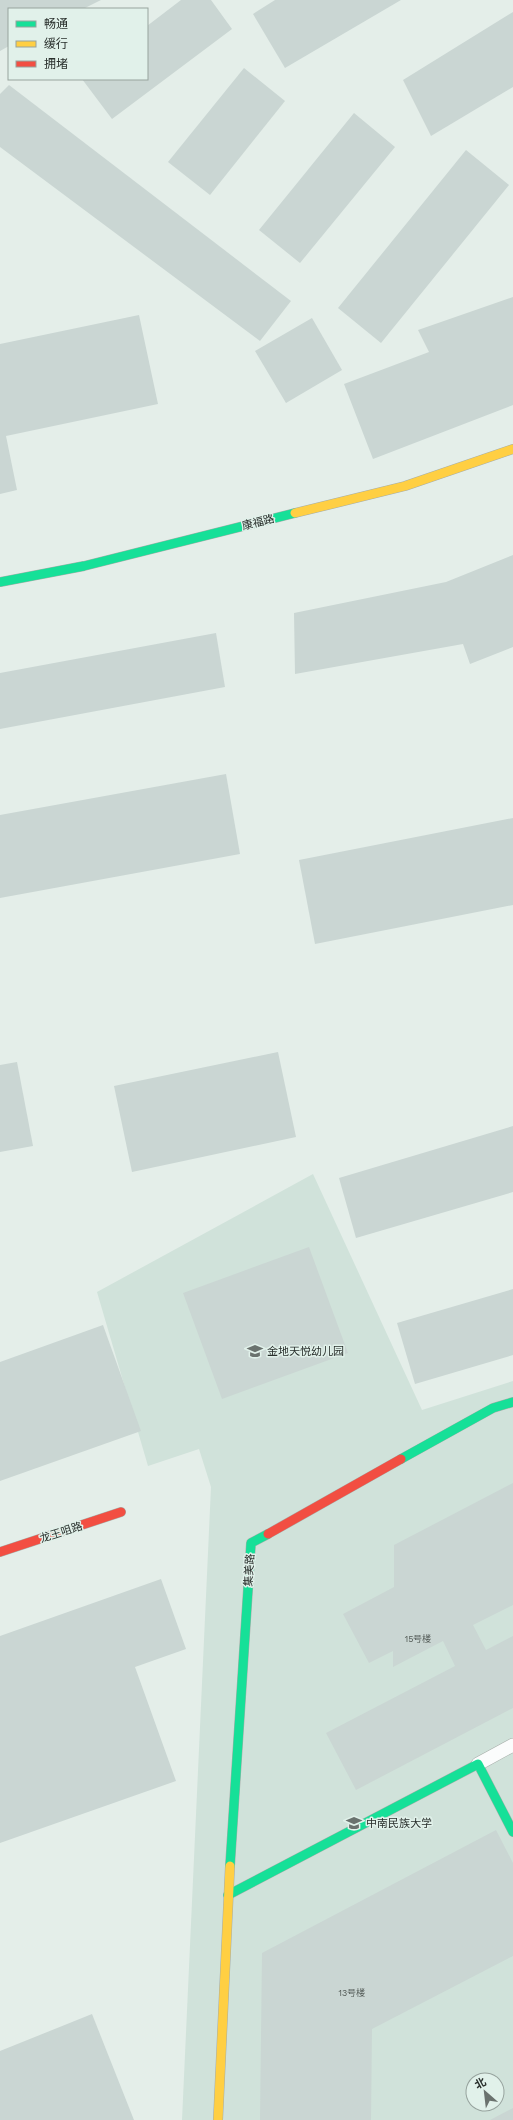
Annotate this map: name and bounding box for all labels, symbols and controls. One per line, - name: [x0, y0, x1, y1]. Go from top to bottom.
- legend: [8, 8, 148, 80]
- text: 畅通: [44, 17, 68, 31]
- text: 缓行: [44, 37, 68, 51]
- text: 拥堵: [44, 57, 68, 71]
- street label: 康福路: [241, 512, 276, 533]
- school or university icon: 金地天悦幼儿园: [246, 1342, 264, 1360]
- place label: 金地天悦幼儿园: [267, 1345, 344, 1358]
- street label: 龙王咀路: [38, 1519, 84, 1545]
- street label: 集美路: [242, 1553, 257, 1587]
- house number: 15号楼: [405, 1634, 431, 1644]
- school or university icon: 中南民族大学: [345, 1814, 363, 1832]
- place label: 中南民族大学: [366, 1817, 432, 1830]
- house number: 13号楼: [339, 1988, 365, 1998]
- north arrow: [465, 2072, 505, 2112]
- text: 北: [473, 2075, 488, 2092]

